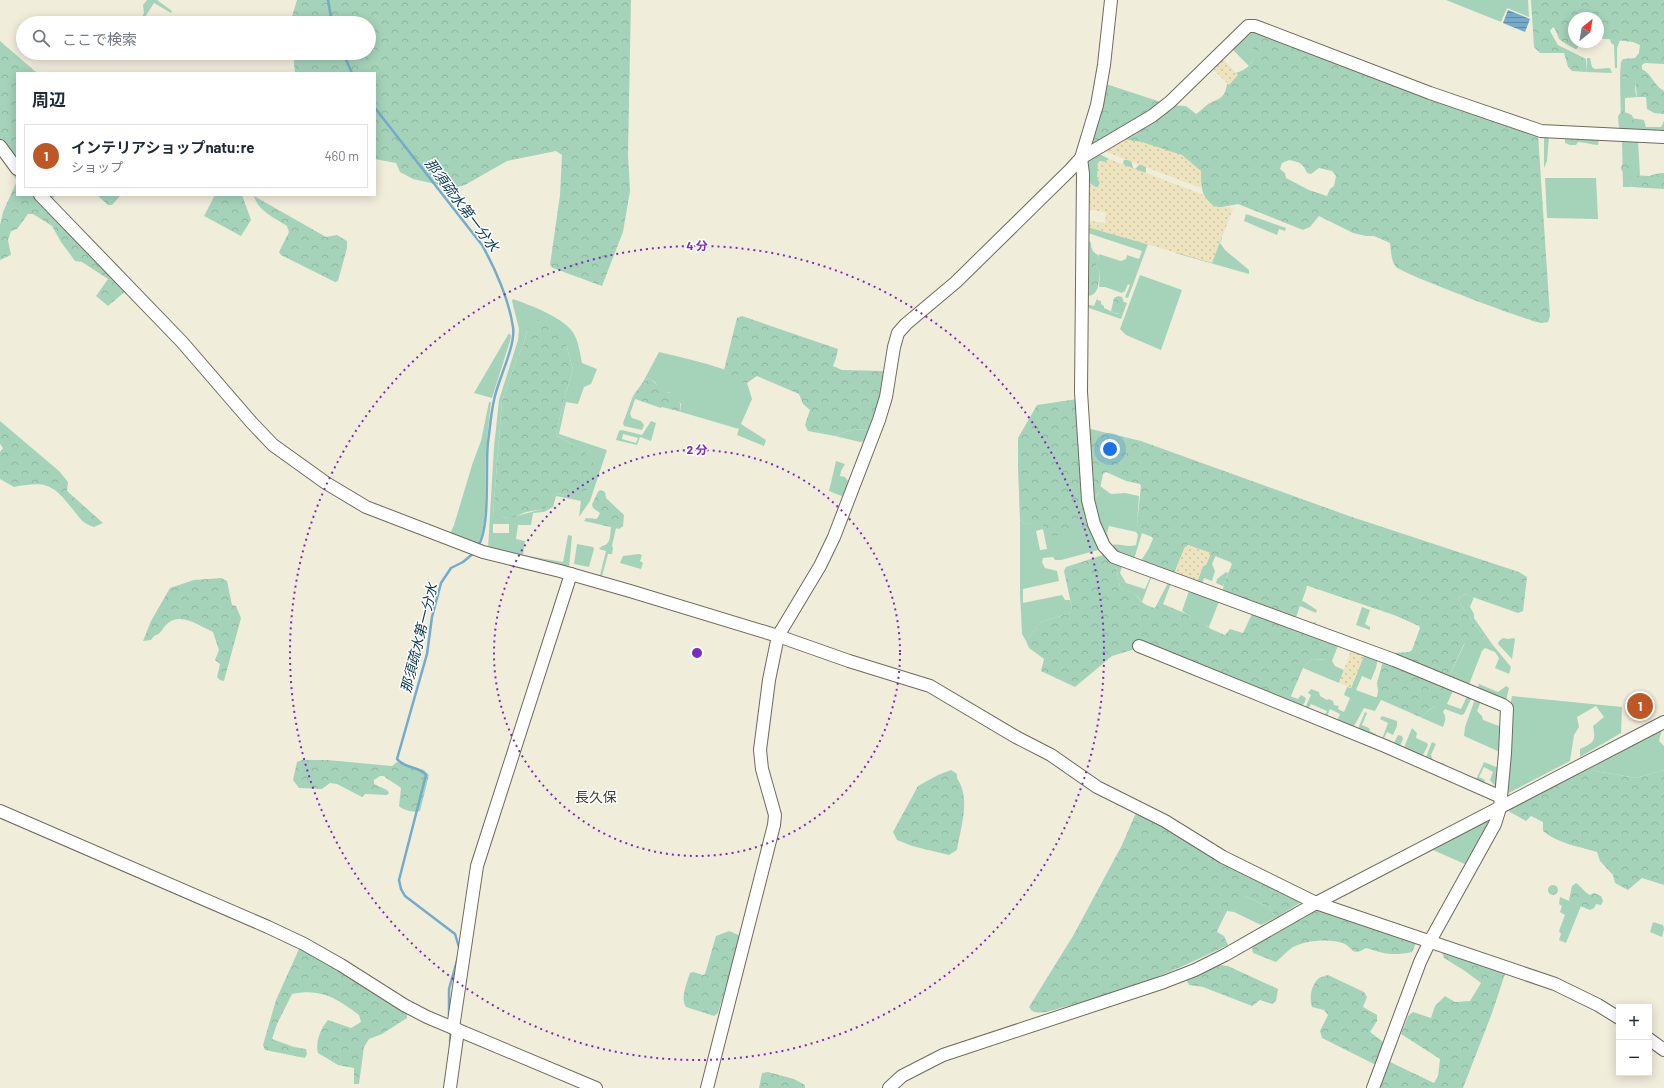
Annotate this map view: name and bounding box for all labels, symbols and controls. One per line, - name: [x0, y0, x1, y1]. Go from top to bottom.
- north arrow: [1568, 12, 1604, 48]
- search box: [16, 16, 376, 60]
- icon: search: [30, 27, 52, 49]
- text: ここで検索: [62, 30, 137, 48]
- text: 周辺: [32, 89, 66, 109]
- text: インテリアショップnatu:re: [71, 138, 254, 156]
- text: 1: [44, 148, 48, 164]
- text: 460 m: [324, 148, 359, 164]
- water label: 那須疏水第一分水: [422, 155, 504, 256]
- text: ショップ: [71, 159, 123, 175]
- text: 4 分: [686, 238, 708, 252]
- your location: [1100, 439, 1120, 459]
- text: 2 分: [686, 442, 708, 456]
- water label: 那須疏水第一分水: [397, 580, 441, 694]
- centre of rings: [690, 646, 704, 660]
- pin: 1: [1627, 691, 1653, 721]
- district label: 長久保: [575, 788, 617, 805]
- map controls: [1616, 1004, 1652, 1076]
- button: +: [1616, 1004, 1652, 1040]
- button: −: [1616, 1040, 1652, 1076]

